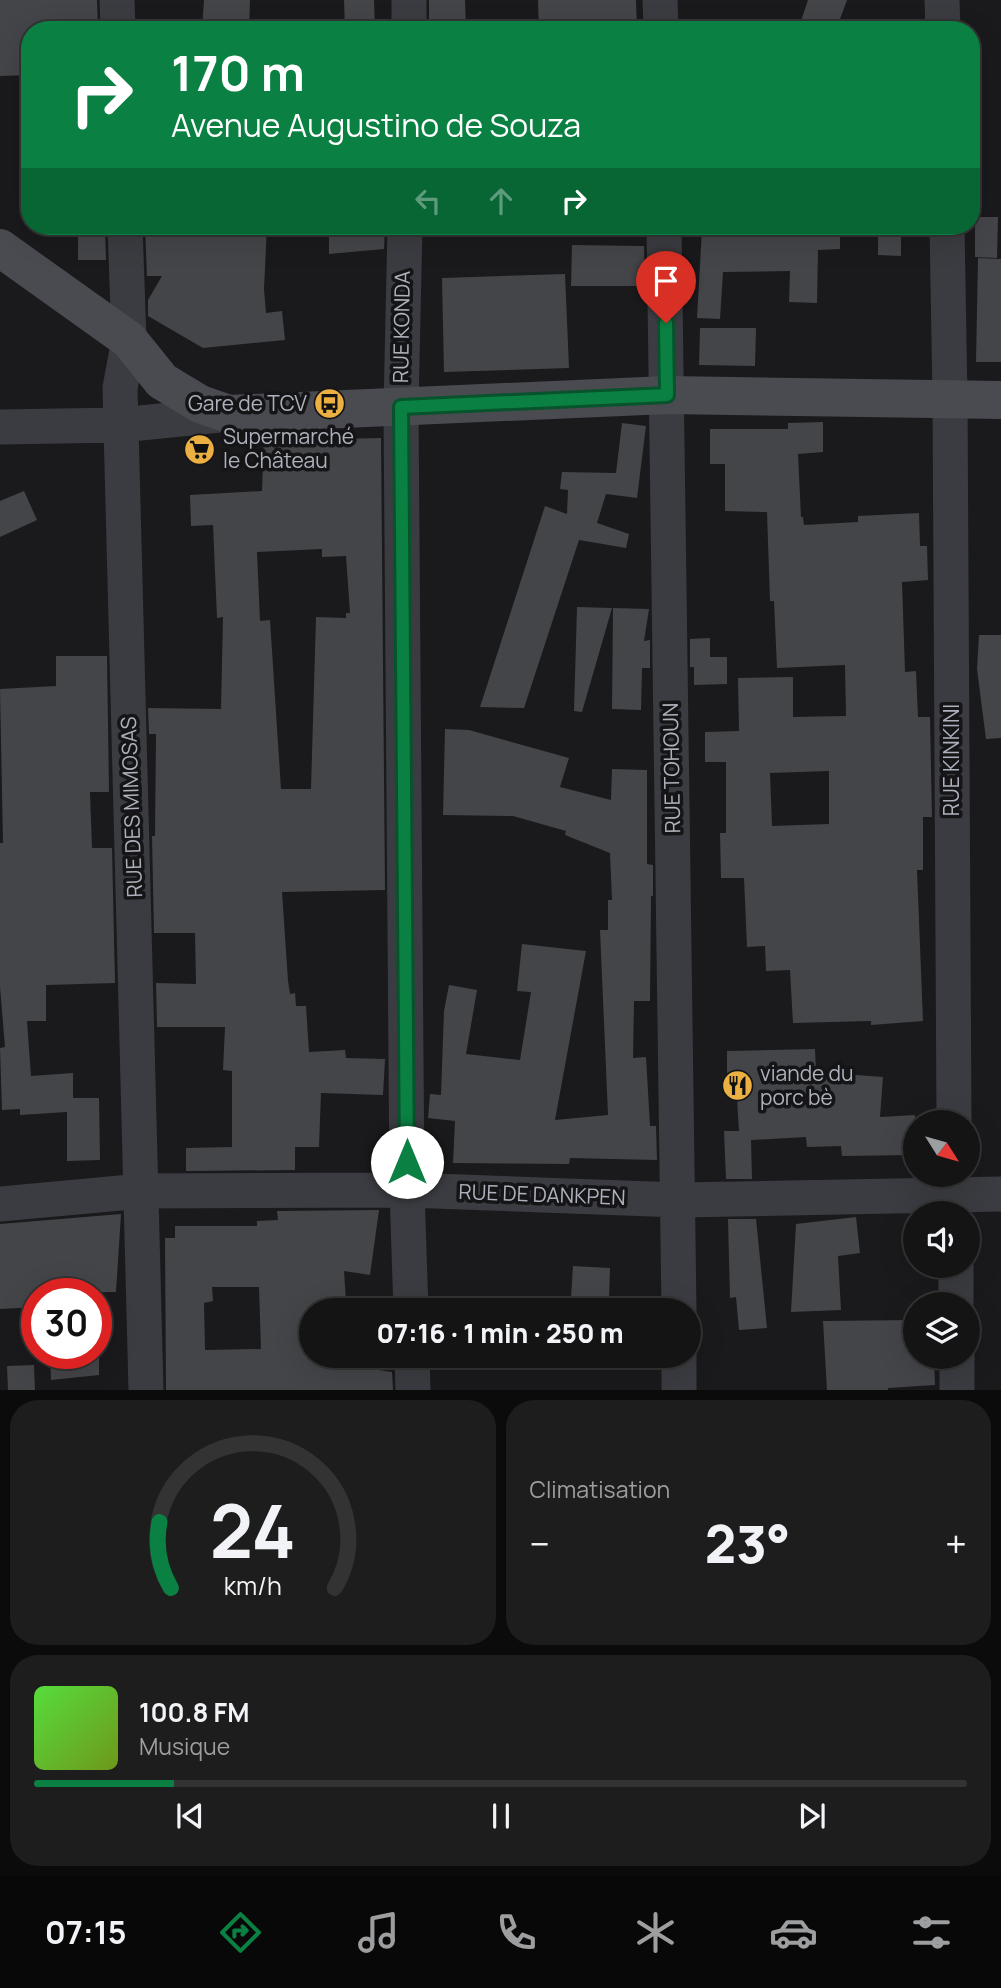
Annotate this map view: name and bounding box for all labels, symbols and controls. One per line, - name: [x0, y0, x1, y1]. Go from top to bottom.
- text: 170 m: [171, 39, 305, 106]
- icon: right: [56, 49, 147, 140]
- text: Avenue Augustino de Souza: [171, 103, 581, 147]
- icon: left: [409, 182, 447, 220]
- icon: ahead: [482, 182, 520, 220]
- icon: right: [555, 182, 593, 220]
- pin: [636, 251, 696, 323]
- icon: arrive: [647, 262, 685, 300]
- street label: RUE KONDA: [386, 271, 416, 383]
- bus stop icon: Gare de TCV: [313, 387, 347, 421]
- place label: Gare de TCV: [188, 389, 307, 417]
- place label: Supermarché le Château: [223, 422, 354, 474]
- supermarket icon: Supermarché le Château: [183, 432, 217, 466]
- street label: RUE TOHOUN: [656, 703, 686, 834]
- street label: RUE KINKINI: [937, 704, 965, 816]
- street label: RUE DES MIMOSAS: [114, 716, 148, 898]
- place label: viande du porc bè: [760, 1059, 853, 1111]
- restaurant icon: viande du porc bè: [720, 1069, 754, 1103]
- north arrow: [903, 1110, 980, 1186]
- map controls: [903, 1110, 980, 1369]
- position arrow: [370, 1125, 444, 1199]
- street label: RUE DE DANKPEN: [458, 1177, 626, 1211]
- button: sound: [903, 1201, 980, 1278]
- speed limit sign: 30: [21, 1278, 112, 1369]
- button: layers: [903, 1292, 980, 1369]
- text: 07:16 · 1 min · 250 m: [377, 1315, 623, 1351]
- text: Climatisation: [530, 1473, 670, 1505]
- text: 24: [210, 1481, 296, 1581]
- text: 23°: [705, 1508, 790, 1579]
- text: −: [530, 1517, 550, 1569]
- text: +: [945, 1517, 967, 1569]
- text: km/h: [224, 1568, 282, 1603]
- text: 100.8 FM: [139, 1694, 249, 1730]
- text: Musique: [139, 1730, 230, 1762]
- icon: previous: [171, 1797, 209, 1835]
- icon: pause: [482, 1797, 520, 1835]
- icon: next: [793, 1797, 831, 1835]
- icon: directions: [216, 1908, 265, 1957]
- icon: music: [354, 1908, 403, 1957]
- icon: phone: [492, 1908, 541, 1957]
- icon: climate: [631, 1908, 680, 1957]
- icon: car: [769, 1908, 818, 1957]
- icon: filters: [907, 1908, 956, 1957]
- text: 07:15: [45, 1910, 127, 1954]

